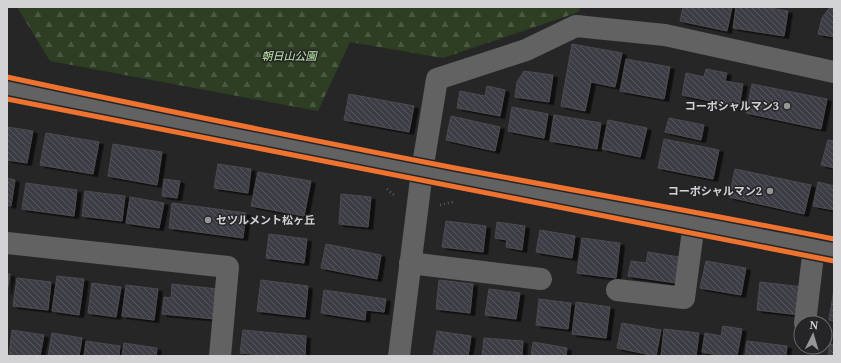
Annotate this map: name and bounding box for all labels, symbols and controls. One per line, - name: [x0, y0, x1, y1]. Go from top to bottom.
- park label: 朝日山公園: [262, 48, 318, 63]
- place label: コーポシャルマン3: [685, 98, 779, 113]
- marker: コーポシャルマン3: [782, 101, 792, 111]
- place label: コーポシャルマン2: [668, 183, 762, 198]
- marker: コーポシャルマン2: [765, 186, 775, 196]
- place label: セツルメント松ヶ丘: [216, 212, 315, 227]
- marker: セツルメント松ヶ丘: [203, 215, 213, 225]
- north arrow: [793, 315, 833, 355]
- text: N: [809, 317, 819, 332]

